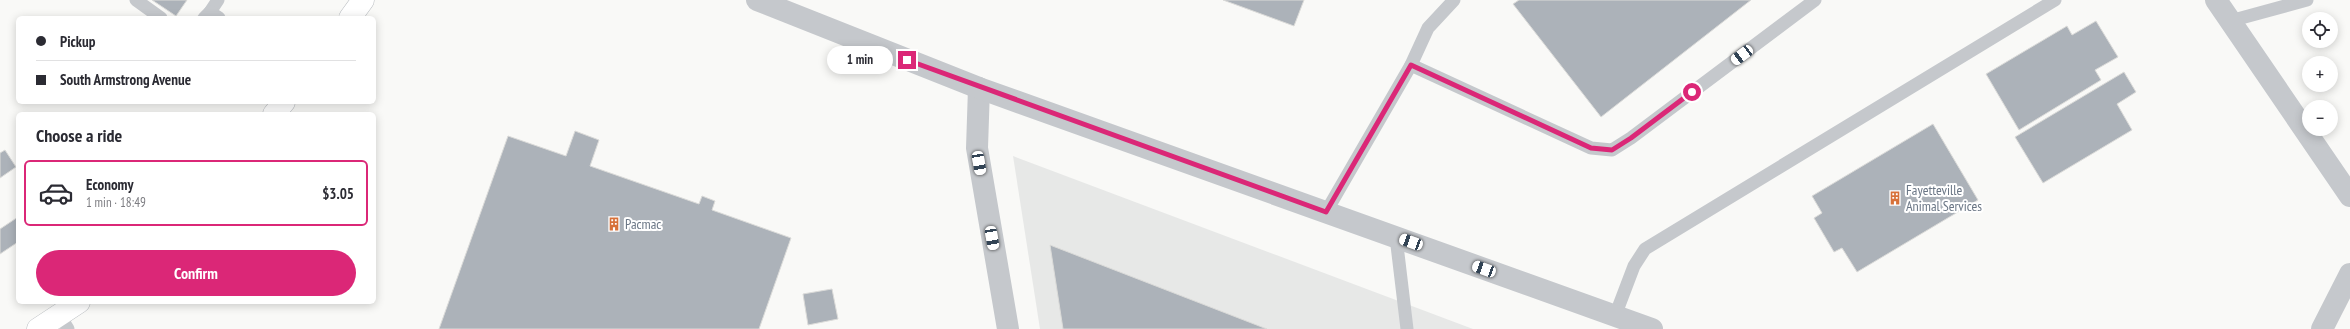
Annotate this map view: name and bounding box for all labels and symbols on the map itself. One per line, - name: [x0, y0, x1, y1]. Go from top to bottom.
- car: [1729, 43, 1755, 67]
- callout: 1 min: [827, 46, 893, 74]
- route end: [898, 51, 916, 69]
- route start: [1683, 83, 1701, 101]
- car: [971, 150, 987, 176]
- place label: Fayetteville Animal Services: [1906, 181, 1982, 215]
- building icon: Fayetteville Animal Services: [1887, 190, 1903, 206]
- place label: Pacmac: [625, 215, 661, 233]
- building icon: Pacmac: [606, 216, 622, 232]
- car: [984, 225, 1000, 251]
- car: [1398, 232, 1424, 252]
- car: [1471, 259, 1497, 279]

